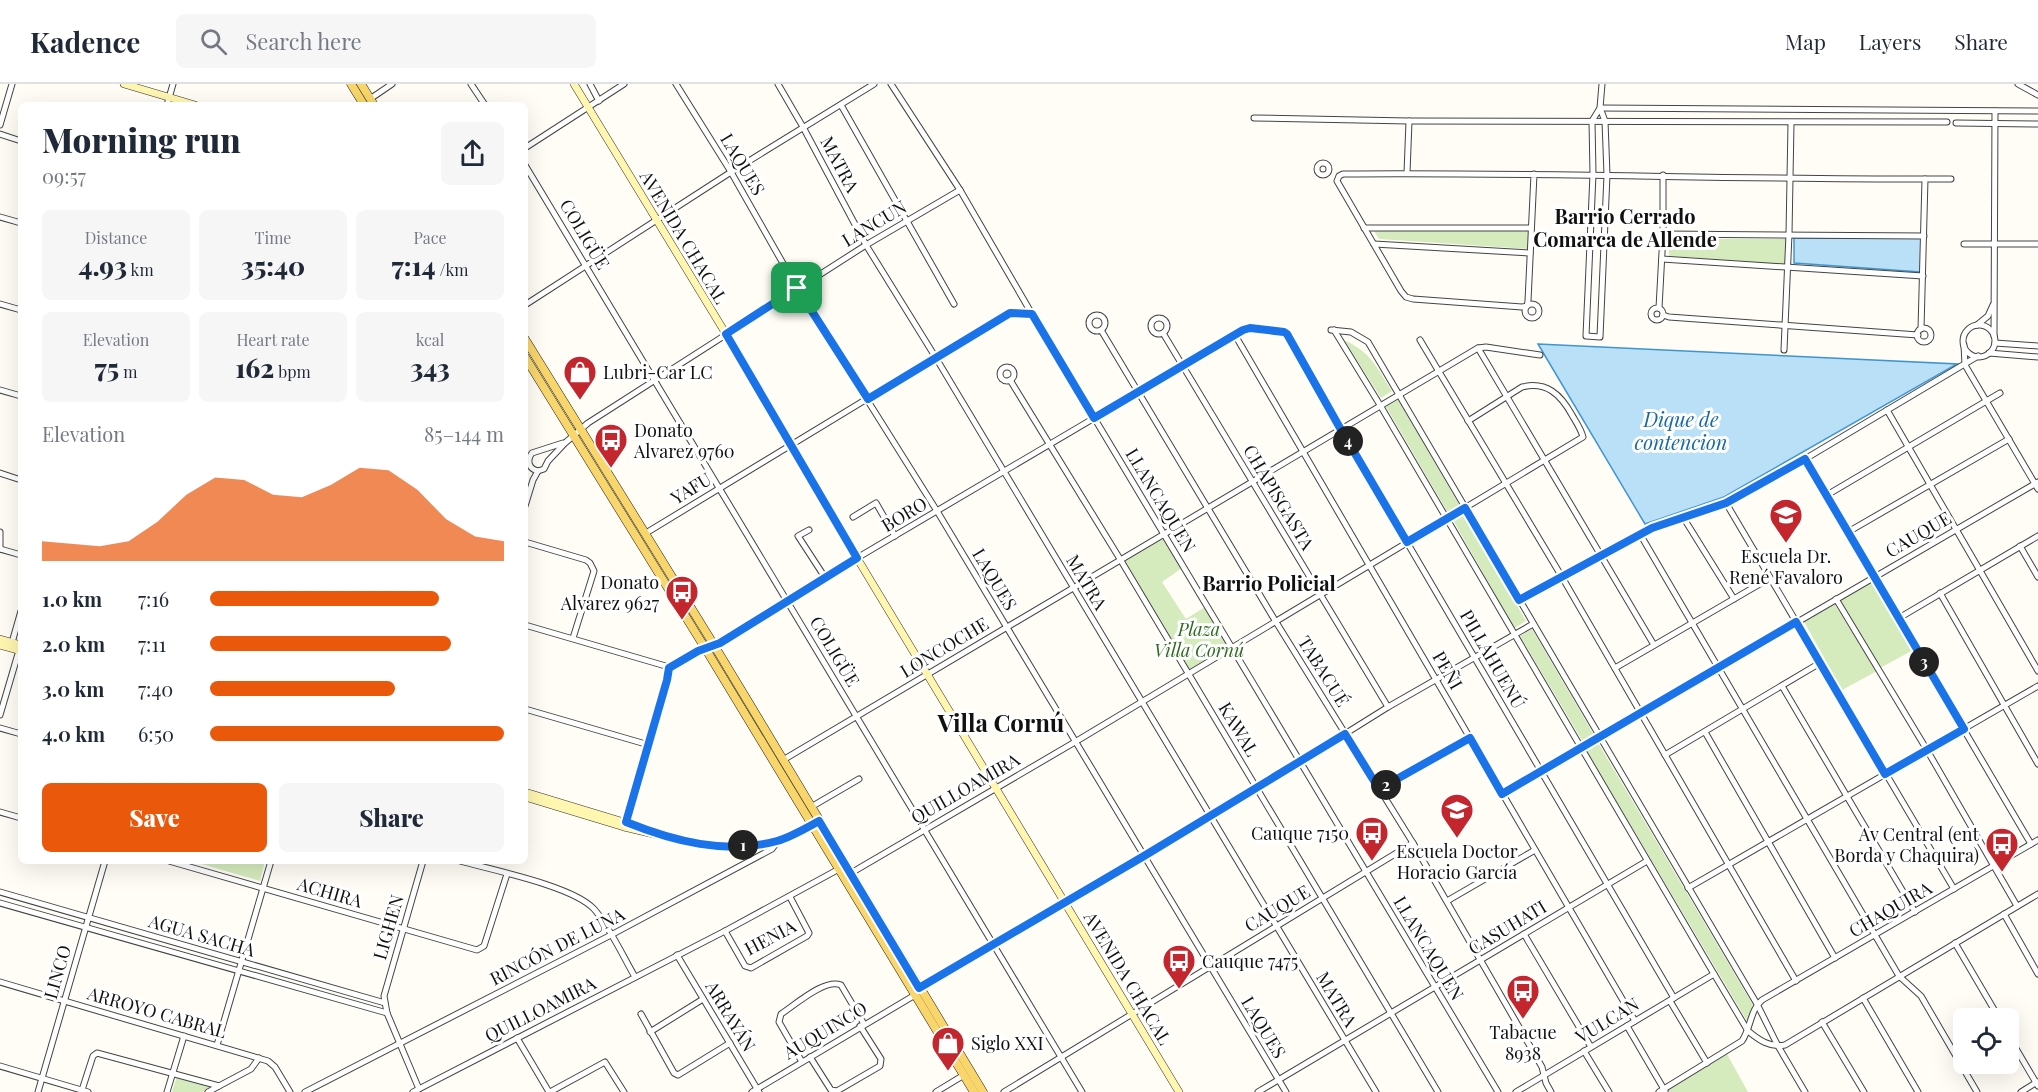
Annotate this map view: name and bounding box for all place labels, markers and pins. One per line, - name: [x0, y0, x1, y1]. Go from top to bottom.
- pin: [771, 262, 822, 313]
- shop icon: Lubri-Car LC: [562, 354, 598, 401]
- place label: Lubri-Car LC: [603, 360, 713, 384]
- place label: Donato Alvarez 9760: [633, 418, 735, 463]
- bus stop icon: Donato Alvarez 9760: [593, 422, 629, 469]
- pin: 4: [1333, 426, 1363, 456]
- school or university icon: Escuela Dr. René Favaloro: [1768, 497, 1804, 544]
- place label: Escuela Dr. René Favaloro: [1729, 544, 1843, 589]
- place label: Donato Alvarez 9627: [560, 570, 660, 615]
- bus stop icon: Donato Alvarez 9627: [664, 574, 700, 621]
- pin: 3: [1909, 647, 1939, 677]
- pin: 2: [1371, 770, 1401, 800]
- school or university icon: Escuela Doctor Horacio García: [1439, 792, 1475, 839]
- bus stop icon: Cauque 7150: [1354, 815, 1390, 862]
- place label: Cauque 7150: [1251, 821, 1349, 845]
- place label: Av Central (ent Borda y Chaquira): [1834, 822, 1980, 867]
- bus stop icon: Av Central (ent Borda y Chaquira): [1984, 826, 2020, 873]
- pin: 1: [728, 830, 758, 860]
- place label: Escuela Doctor Horacio García: [1396, 839, 1518, 884]
- bus stop icon: Cauque 7475: [1161, 943, 1197, 990]
- place label: Cauque 7475: [1202, 949, 1298, 973]
- bus stop icon: Tabacue 8938: [1505, 973, 1541, 1020]
- place label: Tabacue 8938: [1489, 1020, 1557, 1065]
- shop icon: Siglo XXI: [930, 1025, 966, 1072]
- place label: Siglo XXI: [971, 1031, 1044, 1055]

